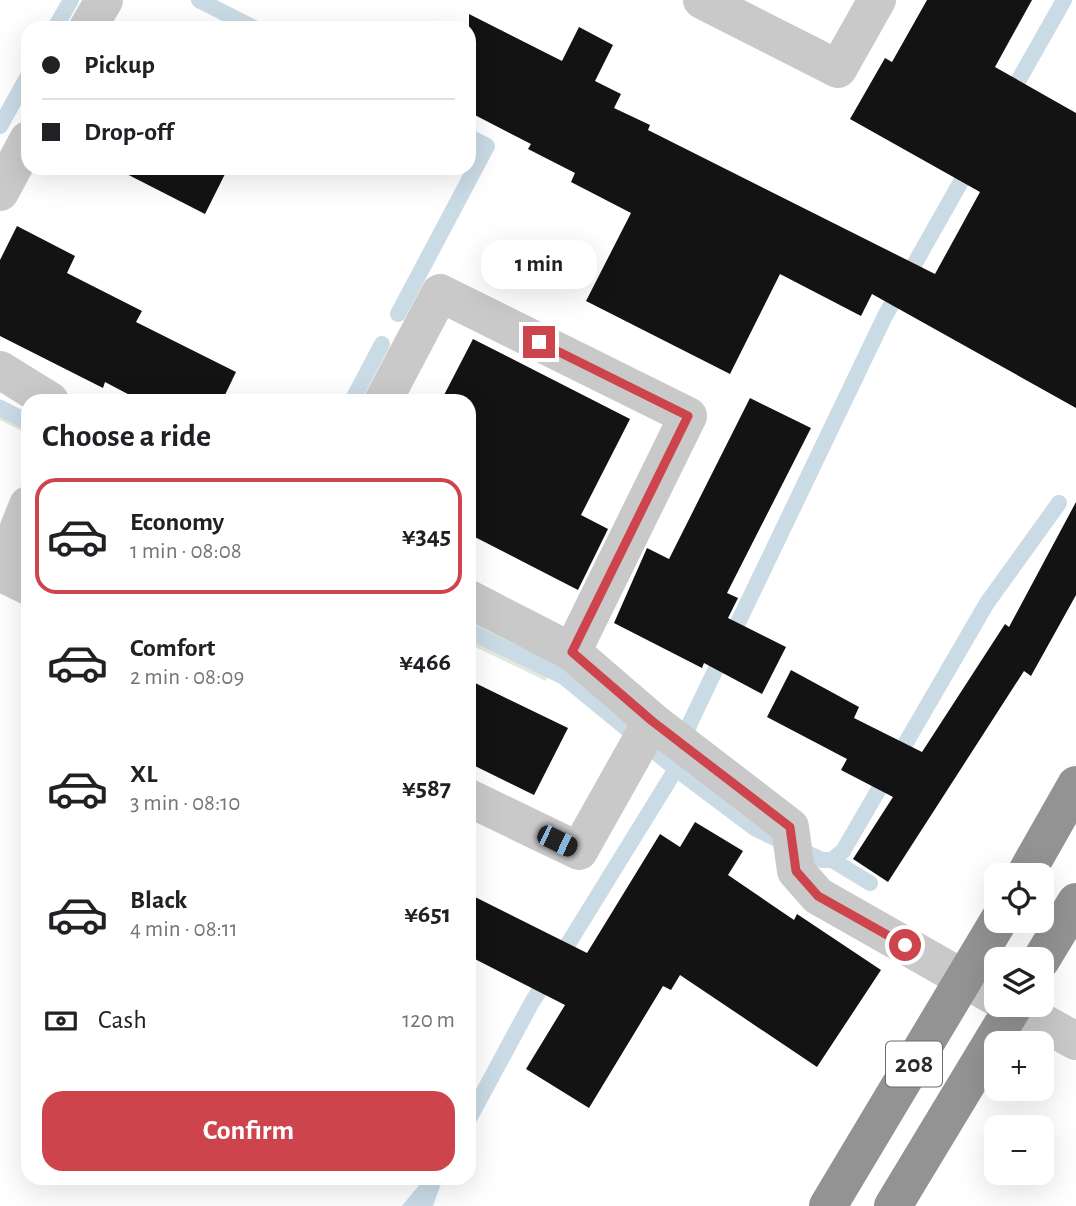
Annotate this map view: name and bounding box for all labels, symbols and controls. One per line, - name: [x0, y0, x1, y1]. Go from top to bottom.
- text: Pickup: [84, 52, 155, 78]
- text: Drop-off: [84, 119, 173, 145]
- callout: 1 min: [481, 240, 597, 290]
- text: 1 min: [515, 253, 563, 276]
- route end: [523, 326, 555, 358]
- text: Choose a ride: [42, 420, 211, 452]
- icon: car: [46, 505, 109, 568]
- text: Economy: [130, 509, 224, 535]
- text: ¥345: [402, 523, 451, 549]
- text: 1 min · 08:08: [130, 540, 242, 563]
- icon: car: [46, 631, 109, 694]
- text: Comfort: [130, 635, 215, 661]
- text: ¥466: [399, 649, 451, 675]
- text: 2 min · 08:09: [130, 666, 244, 689]
- icon: car: [46, 757, 109, 820]
- text: XL: [130, 761, 157, 787]
- text: ¥587: [402, 775, 451, 801]
- text: 3 min · 08:10: [130, 792, 240, 815]
- car: [534, 822, 581, 860]
- map controls: [984, 863, 1054, 1185]
- button: locate: [984, 863, 1054, 933]
- icon: car: [46, 883, 109, 946]
- text: Black: [130, 887, 187, 913]
- text: ¥651: [404, 901, 451, 927]
- text: 4 min · 08:11: [130, 918, 238, 941]
- route start: [889, 929, 921, 961]
- button: layers: [984, 947, 1054, 1017]
- icon: cash: [42, 1002, 80, 1040]
- text: Cash: [98, 1007, 147, 1033]
- text: 120 m: [402, 1009, 455, 1032]
- button: +: [984, 1031, 1054, 1101]
- road number: 208: [886, 1042, 942, 1086]
- button: Confirm: [42, 1091, 455, 1171]
- button: −: [984, 1115, 1054, 1185]

